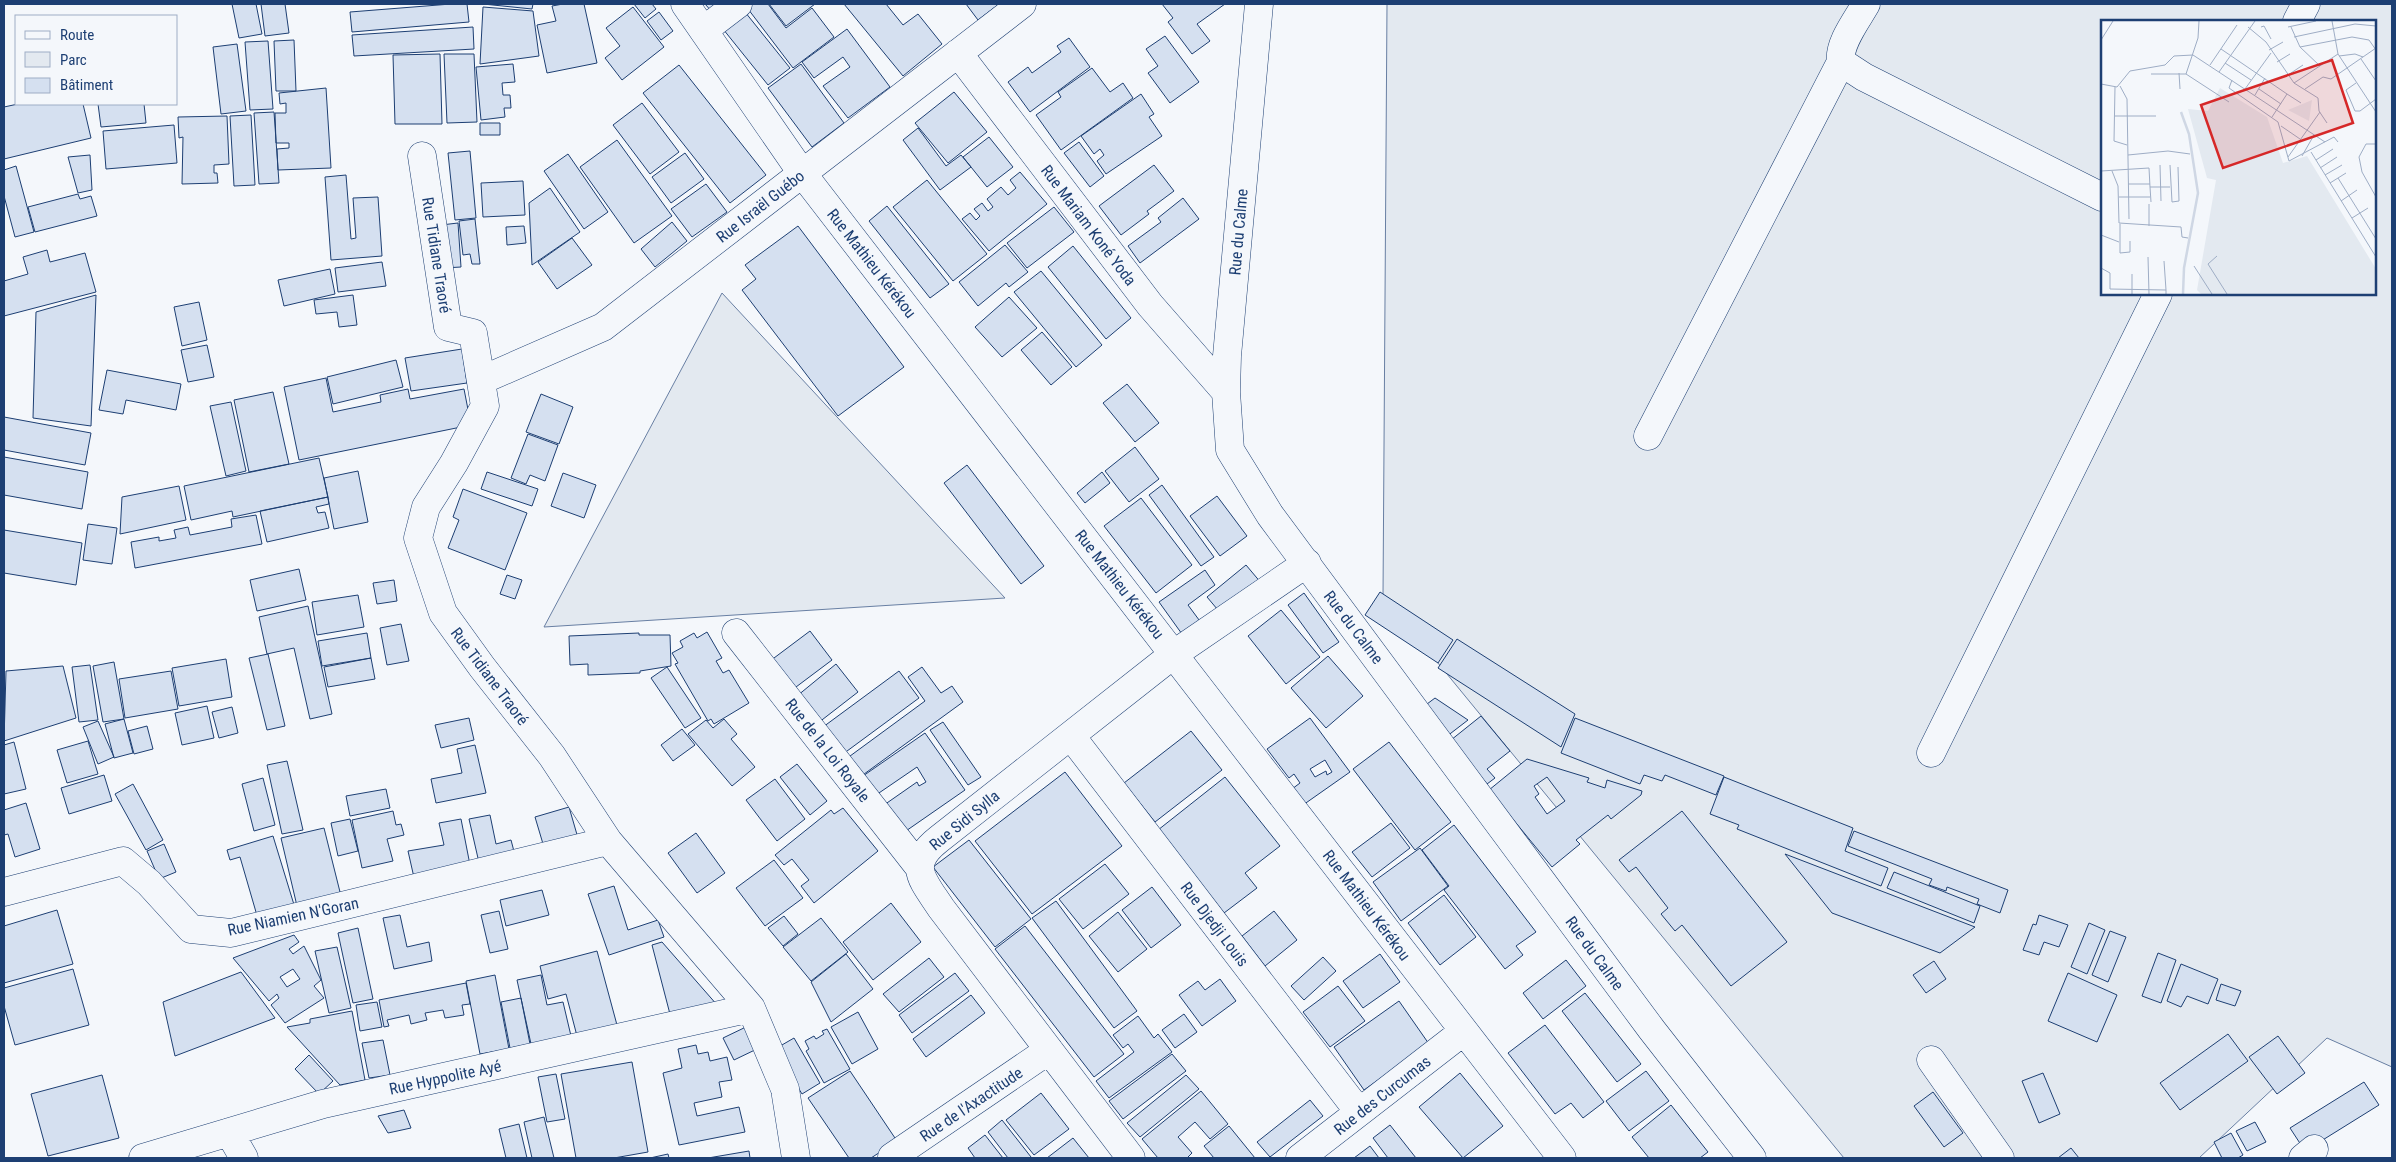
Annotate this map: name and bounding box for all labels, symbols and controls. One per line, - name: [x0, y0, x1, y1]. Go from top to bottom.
- legend: [15, 15, 178, 105]
- inset map: [2101, 20, 2376, 295]
- text: Route: [60, 26, 94, 44]
- text: Parc: [60, 51, 87, 69]
- text: Bâtiment: [60, 76, 113, 94]
- street label: Rue Mariam Koné Yoda: [1037, 161, 1140, 289]
- street label: Rue Israël Guébo: [713, 166, 808, 247]
- street label: Rue du Calme: [1225, 188, 1252, 276]
- street label: Rue Tidiane Traoré: [418, 196, 455, 314]
- street label: Rue Mathieu Kérékou: [823, 205, 920, 322]
- street label: Rue Mathieu Kérékou: [1071, 526, 1168, 643]
- street label: Rue du Calme: [1320, 587, 1387, 668]
- street label: Rue Tidiane Traoré: [447, 624, 532, 729]
- street label: Rue de la Loi Royale: [781, 695, 874, 806]
- street label: Rue Sidi Sylla: [925, 786, 1003, 854]
- street label: Rue Mathieu Kérékou: [1319, 846, 1414, 964]
- street label: Rue Djedji Louis: [1177, 878, 1253, 970]
- street label: Rue Niamien N'Goran: [226, 893, 360, 940]
- street label: Rue du Calme: [1561, 913, 1628, 994]
- street label: Rue des Curcumas: [1330, 1052, 1434, 1139]
- street label: Rue Hyppolite Ayé: [387, 1056, 503, 1099]
- street label: Rue de l'Axactitude: [916, 1063, 1026, 1146]

